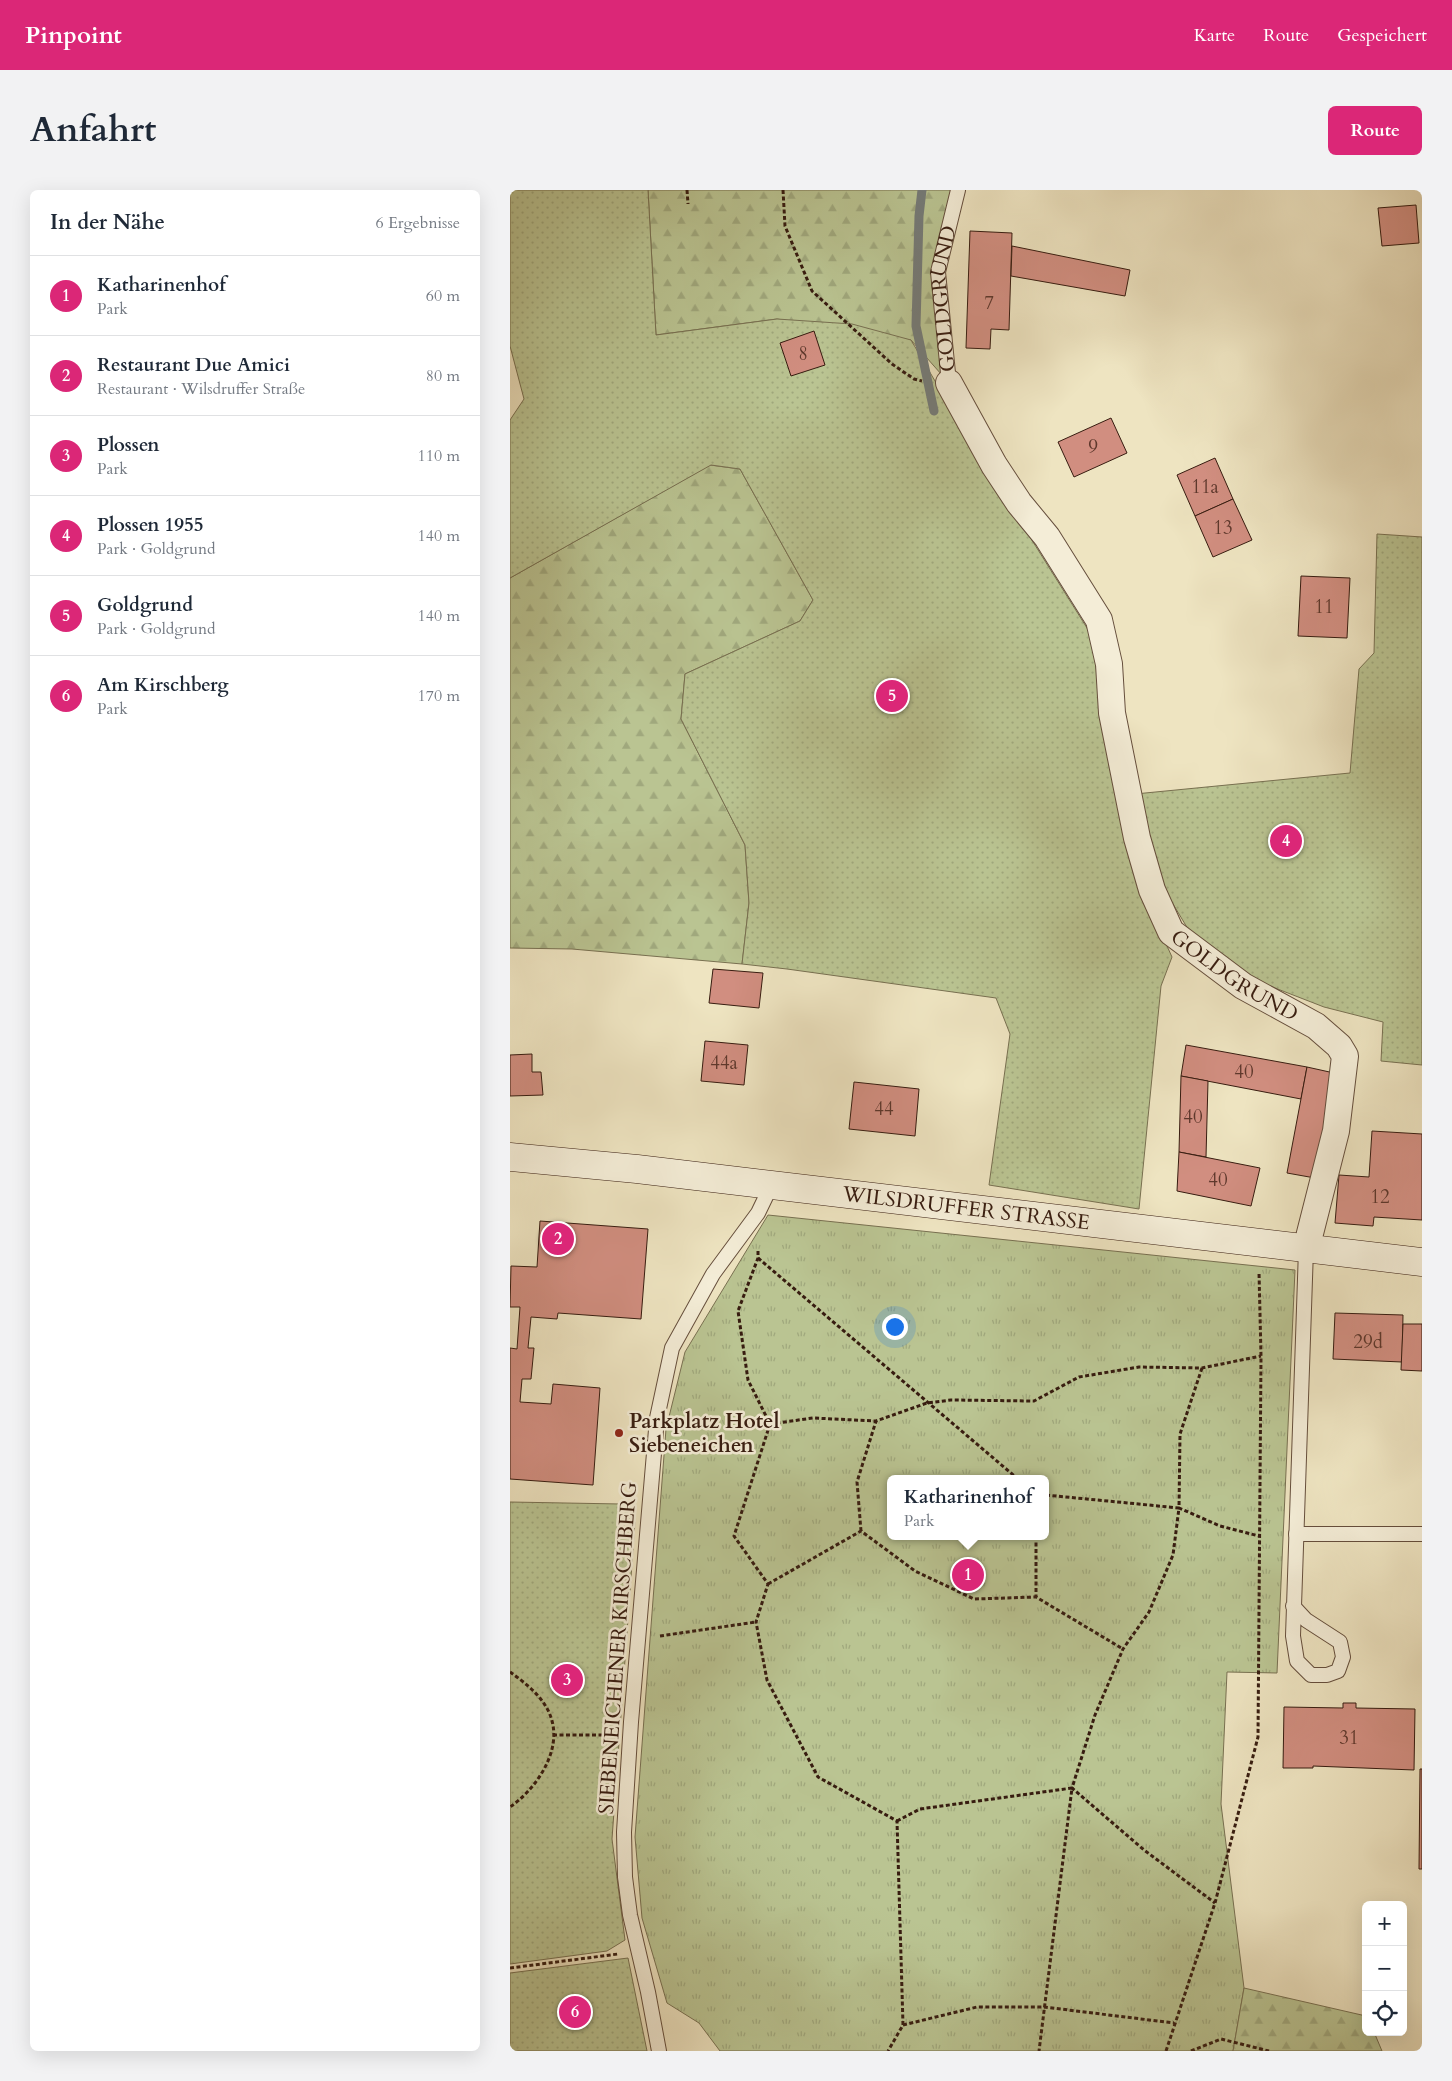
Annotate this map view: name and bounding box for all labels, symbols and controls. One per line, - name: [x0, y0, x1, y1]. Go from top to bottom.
- text: Pinpoint: [25, 19, 122, 52]
- text: Karte: [1194, 23, 1235, 48]
- text: Route: [1263, 23, 1309, 48]
- text: Gespeichert: [1337, 23, 1427, 48]
- text: Anfahrt: [30, 106, 156, 154]
- button: Route: [1328, 106, 1422, 155]
- text: In der Nähe: [50, 208, 165, 237]
- text: 6 Ergebnisse: [375, 212, 460, 234]
- street label: GOLDGRUND: [923, 223, 963, 373]
- text: Katharinenhof: [97, 272, 226, 298]
- text: 1: [62, 285, 70, 307]
- text: 60 m: [426, 285, 460, 307]
- house number: 7: [984, 290, 994, 316]
- text: Park: [97, 298, 128, 320]
- house number: 8: [798, 341, 808, 367]
- text: Restaurant Due Amici: [97, 352, 290, 378]
- text: 2: [62, 365, 70, 387]
- text: 80 m: [426, 365, 460, 387]
- text: Restaurant · Wilsdruffer Straße: [97, 378, 305, 400]
- text: Plossen: [97, 432, 160, 458]
- house number: 9: [1088, 434, 1098, 460]
- text: 3: [62, 445, 70, 467]
- text: 110 m: [418, 445, 460, 467]
- text: Park: [97, 458, 128, 480]
- house number: 11a: [1191, 474, 1219, 500]
- text: Plossen 1955: [97, 512, 204, 538]
- house number: 13: [1213, 515, 1233, 541]
- text: 4: [62, 525, 70, 547]
- text: 140 m: [418, 525, 460, 547]
- text: Park · Goldgrund: [97, 538, 216, 560]
- text: Goldgrund: [97, 592, 193, 618]
- house number: 11: [1314, 594, 1334, 620]
- text: 5: [62, 605, 70, 627]
- text: 140 m: [418, 605, 460, 627]
- text: Park · Goldgrund: [97, 618, 216, 640]
- text: Am Kirschberg: [97, 672, 229, 698]
- pin: 5: [876, 677, 908, 715]
- text: 6: [62, 685, 70, 707]
- text: 170 m: [418, 685, 460, 707]
- text: Park: [97, 698, 128, 720]
- pin: 4: [1270, 822, 1302, 860]
- street label: GOLDGRUND: [1165, 922, 1303, 1028]
- house number: 44a: [710, 1050, 738, 1076]
- house number: 40: [1234, 1059, 1254, 1085]
- house number: 44: [874, 1096, 894, 1122]
- house number: 40: [1183, 1104, 1203, 1130]
- house number: 40: [1208, 1167, 1228, 1193]
- street label: WILSDRUFFER STRASSE: [840, 1179, 1092, 1237]
- house number: 12: [1370, 1184, 1390, 1210]
- pin: 2: [542, 1220, 574, 1258]
- your location: [882, 1314, 908, 1340]
- house number: 29d: [1353, 1329, 1383, 1355]
- place label: Parkplatz Hotel Siebeneichen: [629, 1407, 780, 1460]
- marker: Parkplatz Hotel Siebeneichen: [613, 1427, 625, 1439]
- popup: [887, 1475, 1049, 1540]
- street label: SIEBENEICHENER KIRSCHBERG: [592, 1480, 644, 1815]
- text: Katharinenhof: [904, 1484, 1032, 1510]
- text: Park: [904, 1510, 934, 1532]
- pin: 1: [952, 1556, 984, 1594]
- pin: 3: [551, 1661, 583, 1699]
- house number: 31: [1339, 1725, 1359, 1751]
- map controls: [1362, 1901, 1407, 2036]
- button: +: [1362, 1901, 1407, 1946]
- button: −: [1362, 1946, 1407, 1991]
- button: locate: [1362, 1991, 1407, 2036]
- pin: 6: [559, 1993, 591, 2031]

